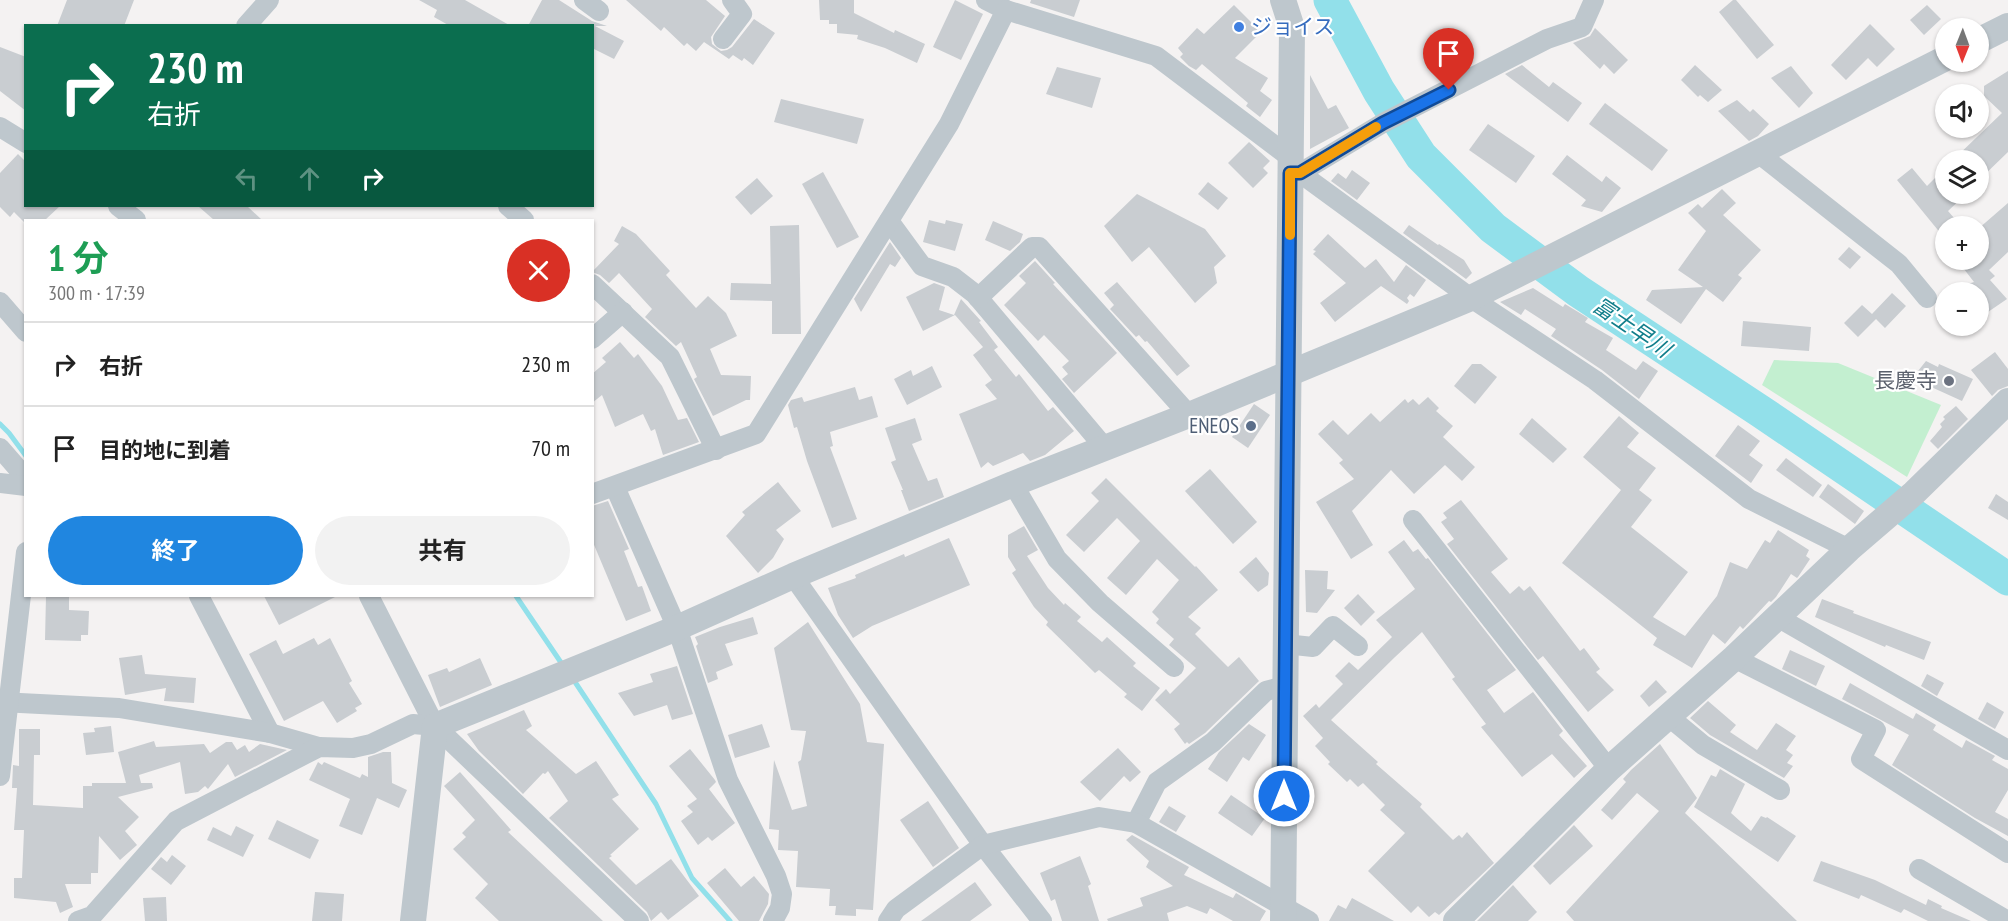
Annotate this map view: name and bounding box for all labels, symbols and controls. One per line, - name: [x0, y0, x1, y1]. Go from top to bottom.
- place label: ジョイス: [1251, 13, 1334, 40]
- north arrow: [1935, 18, 1989, 72]
- map controls: [1935, 18, 1989, 336]
- marker: ジョイス: [1232, 20, 1246, 34]
- pin: [1423, 28, 1474, 90]
- icon: arrive: [1432, 37, 1465, 70]
- text: 230 m: [147, 40, 244, 95]
- icon: right: [48, 48, 126, 126]
- button: sound: [1935, 84, 1989, 138]
- text: 右折: [147, 97, 201, 131]
- button: layers: [1935, 150, 1989, 204]
- icon: left: [230, 162, 263, 195]
- icon: ahead: [293, 162, 326, 195]
- icon: right: [356, 162, 389, 195]
- button: +: [1935, 216, 1989, 270]
- text: 1 分: [48, 234, 109, 281]
- button: close: [507, 239, 570, 302]
- text: 300 m · 17:39: [48, 280, 145, 306]
- button: −: [1935, 282, 1989, 336]
- water label: 富士早川: [1588, 291, 1678, 364]
- icon: right: [48, 348, 81, 381]
- text: 230 m: [521, 350, 570, 378]
- text: 右折: [99, 352, 143, 380]
- place label: 長慶寺: [1874, 367, 1937, 394]
- marker: 長慶寺: [1942, 374, 1956, 388]
- place label: ENEOS: [1189, 412, 1239, 439]
- marker: ENEOS: [1244, 419, 1258, 433]
- icon: arrive: [48, 432, 81, 465]
- text: 70 m: [531, 434, 570, 462]
- text: 目的地に到着: [99, 436, 231, 464]
- button: 終了: [48, 516, 303, 585]
- button: 共有: [315, 516, 570, 585]
- position arrow: [1252, 764, 1316, 828]

